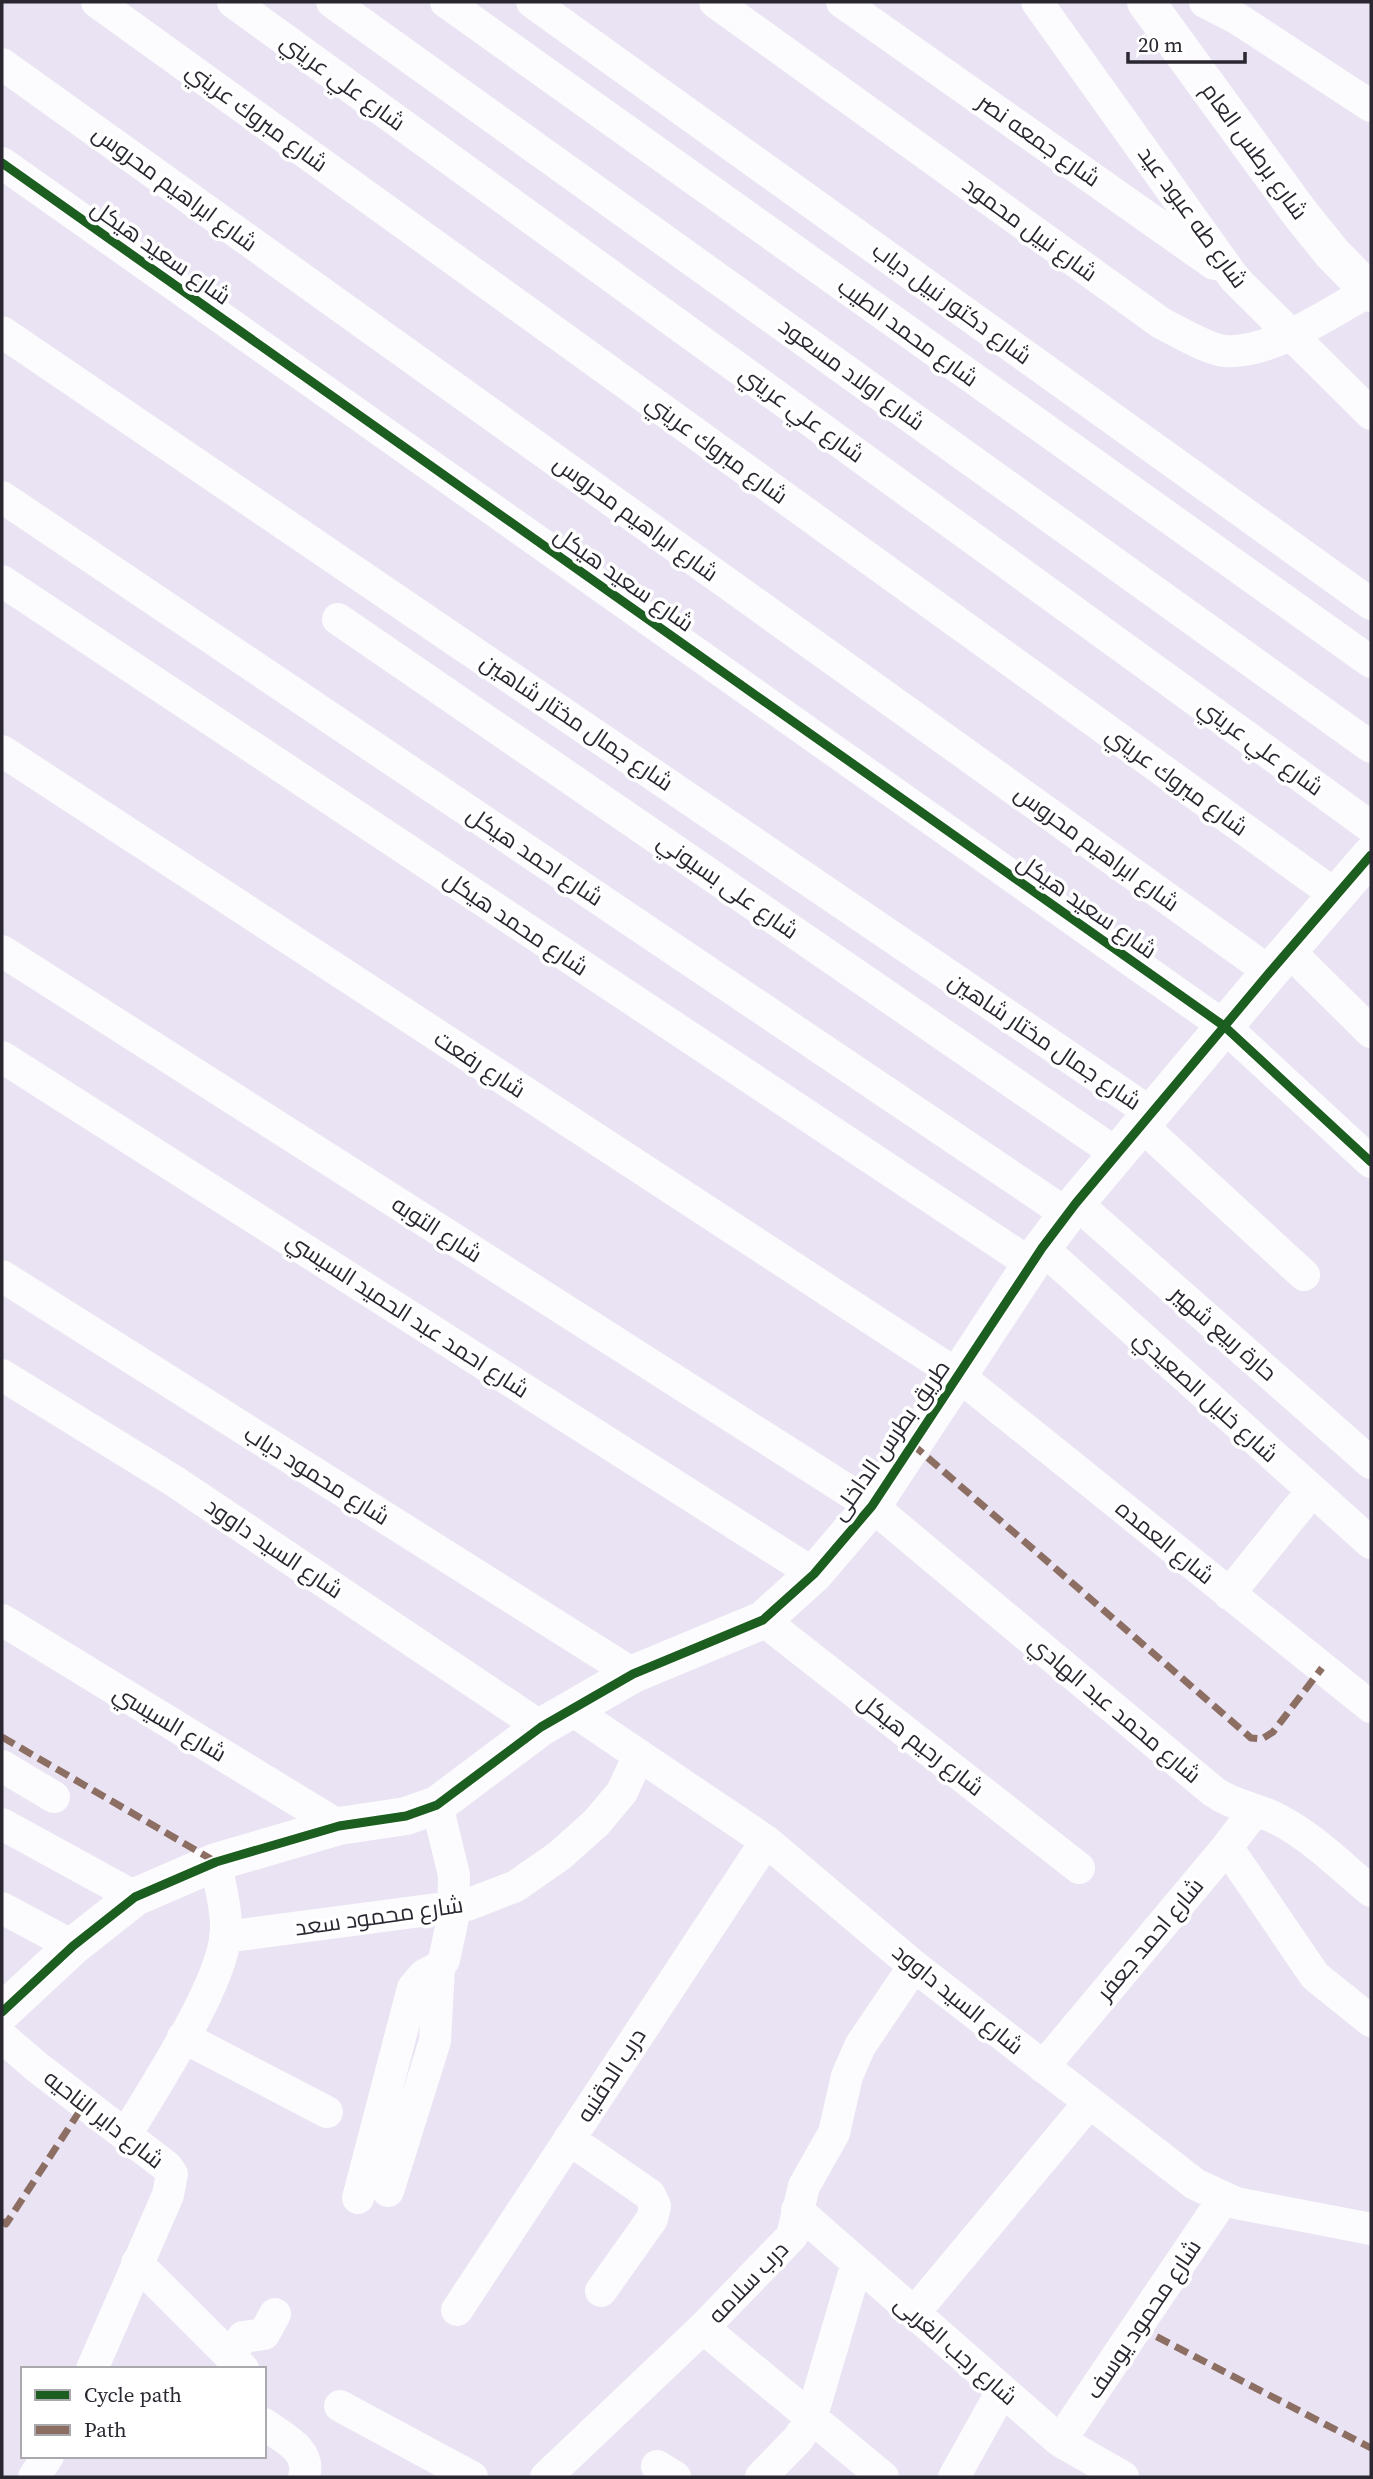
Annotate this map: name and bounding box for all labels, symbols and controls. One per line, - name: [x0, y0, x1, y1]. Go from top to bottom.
- scale bar: [1128, 21, 1245, 65]
- street label: شارع علي عريني: [273, 26, 412, 140]
- text: 20 m: [1138, 30, 1183, 59]
- street label: شارع مبروك عريني: [178, 55, 334, 181]
- street label: شارع برطس العام: [1194, 76, 1316, 226]
- street label: شارع جمعه نصر: [969, 85, 1107, 194]
- street label: شارع ابراهيم محروس: [86, 117, 264, 259]
- street label: شارع طه عبود عيد: [1131, 139, 1255, 295]
- street label: شارع نبيل محمود: [956, 169, 1104, 289]
- street label: شارع سعيد هيكل: [85, 192, 237, 312]
- street label: شارع دكتور نبيل دياب: [866, 234, 1038, 372]
- street label: شارع محمد الطيب: [831, 270, 985, 394]
- street label: شارع اولاد مسعود: [772, 310, 932, 438]
- street label: شارع علي عريني: [732, 358, 871, 472]
- street label: شارع مبروك عريني: [638, 387, 794, 513]
- street label: شارع ابراهيم محروس: [547, 447, 725, 589]
- street label: شارع سعيد هيكل: [548, 519, 700, 639]
- street label: شارع جمال مختار شاهين: [474, 645, 680, 799]
- street label: شارع علي عريني: [1191, 691, 1330, 805]
- street label: شارع مبروك عريني: [1098, 719, 1254, 845]
- street label: شارع ابراهيم محروس: [1008, 777, 1186, 919]
- street label: شارع احمد هيكل: [460, 798, 610, 914]
- street label: شارع على بسيوني: [650, 825, 805, 948]
- street label: شارع سعيد هيكل: [1011, 846, 1163, 966]
- street label: شارع محمد هيكل: [437, 863, 595, 983]
- street label: شارع جمال مختار شاهين: [942, 964, 1148, 1118]
- street label: شارع رفعت: [428, 1022, 532, 1106]
- street label: شارع التوبه: [386, 1188, 488, 1270]
- street label: شارع احمد عبد الحميد السيسي: [280, 1224, 536, 1406]
- street label: حارة ربيع شهير: [1163, 1277, 1284, 1388]
- street label: شارع خليل الصعيدي: [1125, 1322, 1285, 1471]
- street label: طريق بطرس الداخلى: [823, 1353, 957, 1527]
- street label: شارع محمود دياب: [238, 1417, 396, 1533]
- street label: شارع السيد داوود: [199, 1490, 349, 1606]
- street label: شارع العمده: [1109, 1492, 1221, 1592]
- street label: شارع محمد عبد الهادي: [1021, 1627, 1208, 1792]
- street label: شارع السيسي: [107, 1677, 233, 1770]
- street label: شارع رحيم هيكل: [851, 1685, 991, 1803]
- street label: شارع احمد جعفر: [1088, 1871, 1211, 2009]
- street label: شارع محمود سعد: [293, 1888, 465, 1944]
- street label: شارع السيد داوود: [886, 1936, 1030, 2062]
- street label: درب الدقنيه: [569, 2022, 653, 2128]
- street label: شارع داير الناحيه: [37, 2062, 171, 2176]
- street label: شارع محمود يوسف: [1078, 2233, 1208, 2405]
- street label: درب سلامه: [701, 2234, 795, 2330]
- street label: شارع رجب الغربى: [888, 2288, 1024, 2412]
- legend: [21, 2367, 266, 2458]
- text: Cycle path: [84, 2380, 182, 2409]
- text: Path: [84, 2415, 127, 2444]

